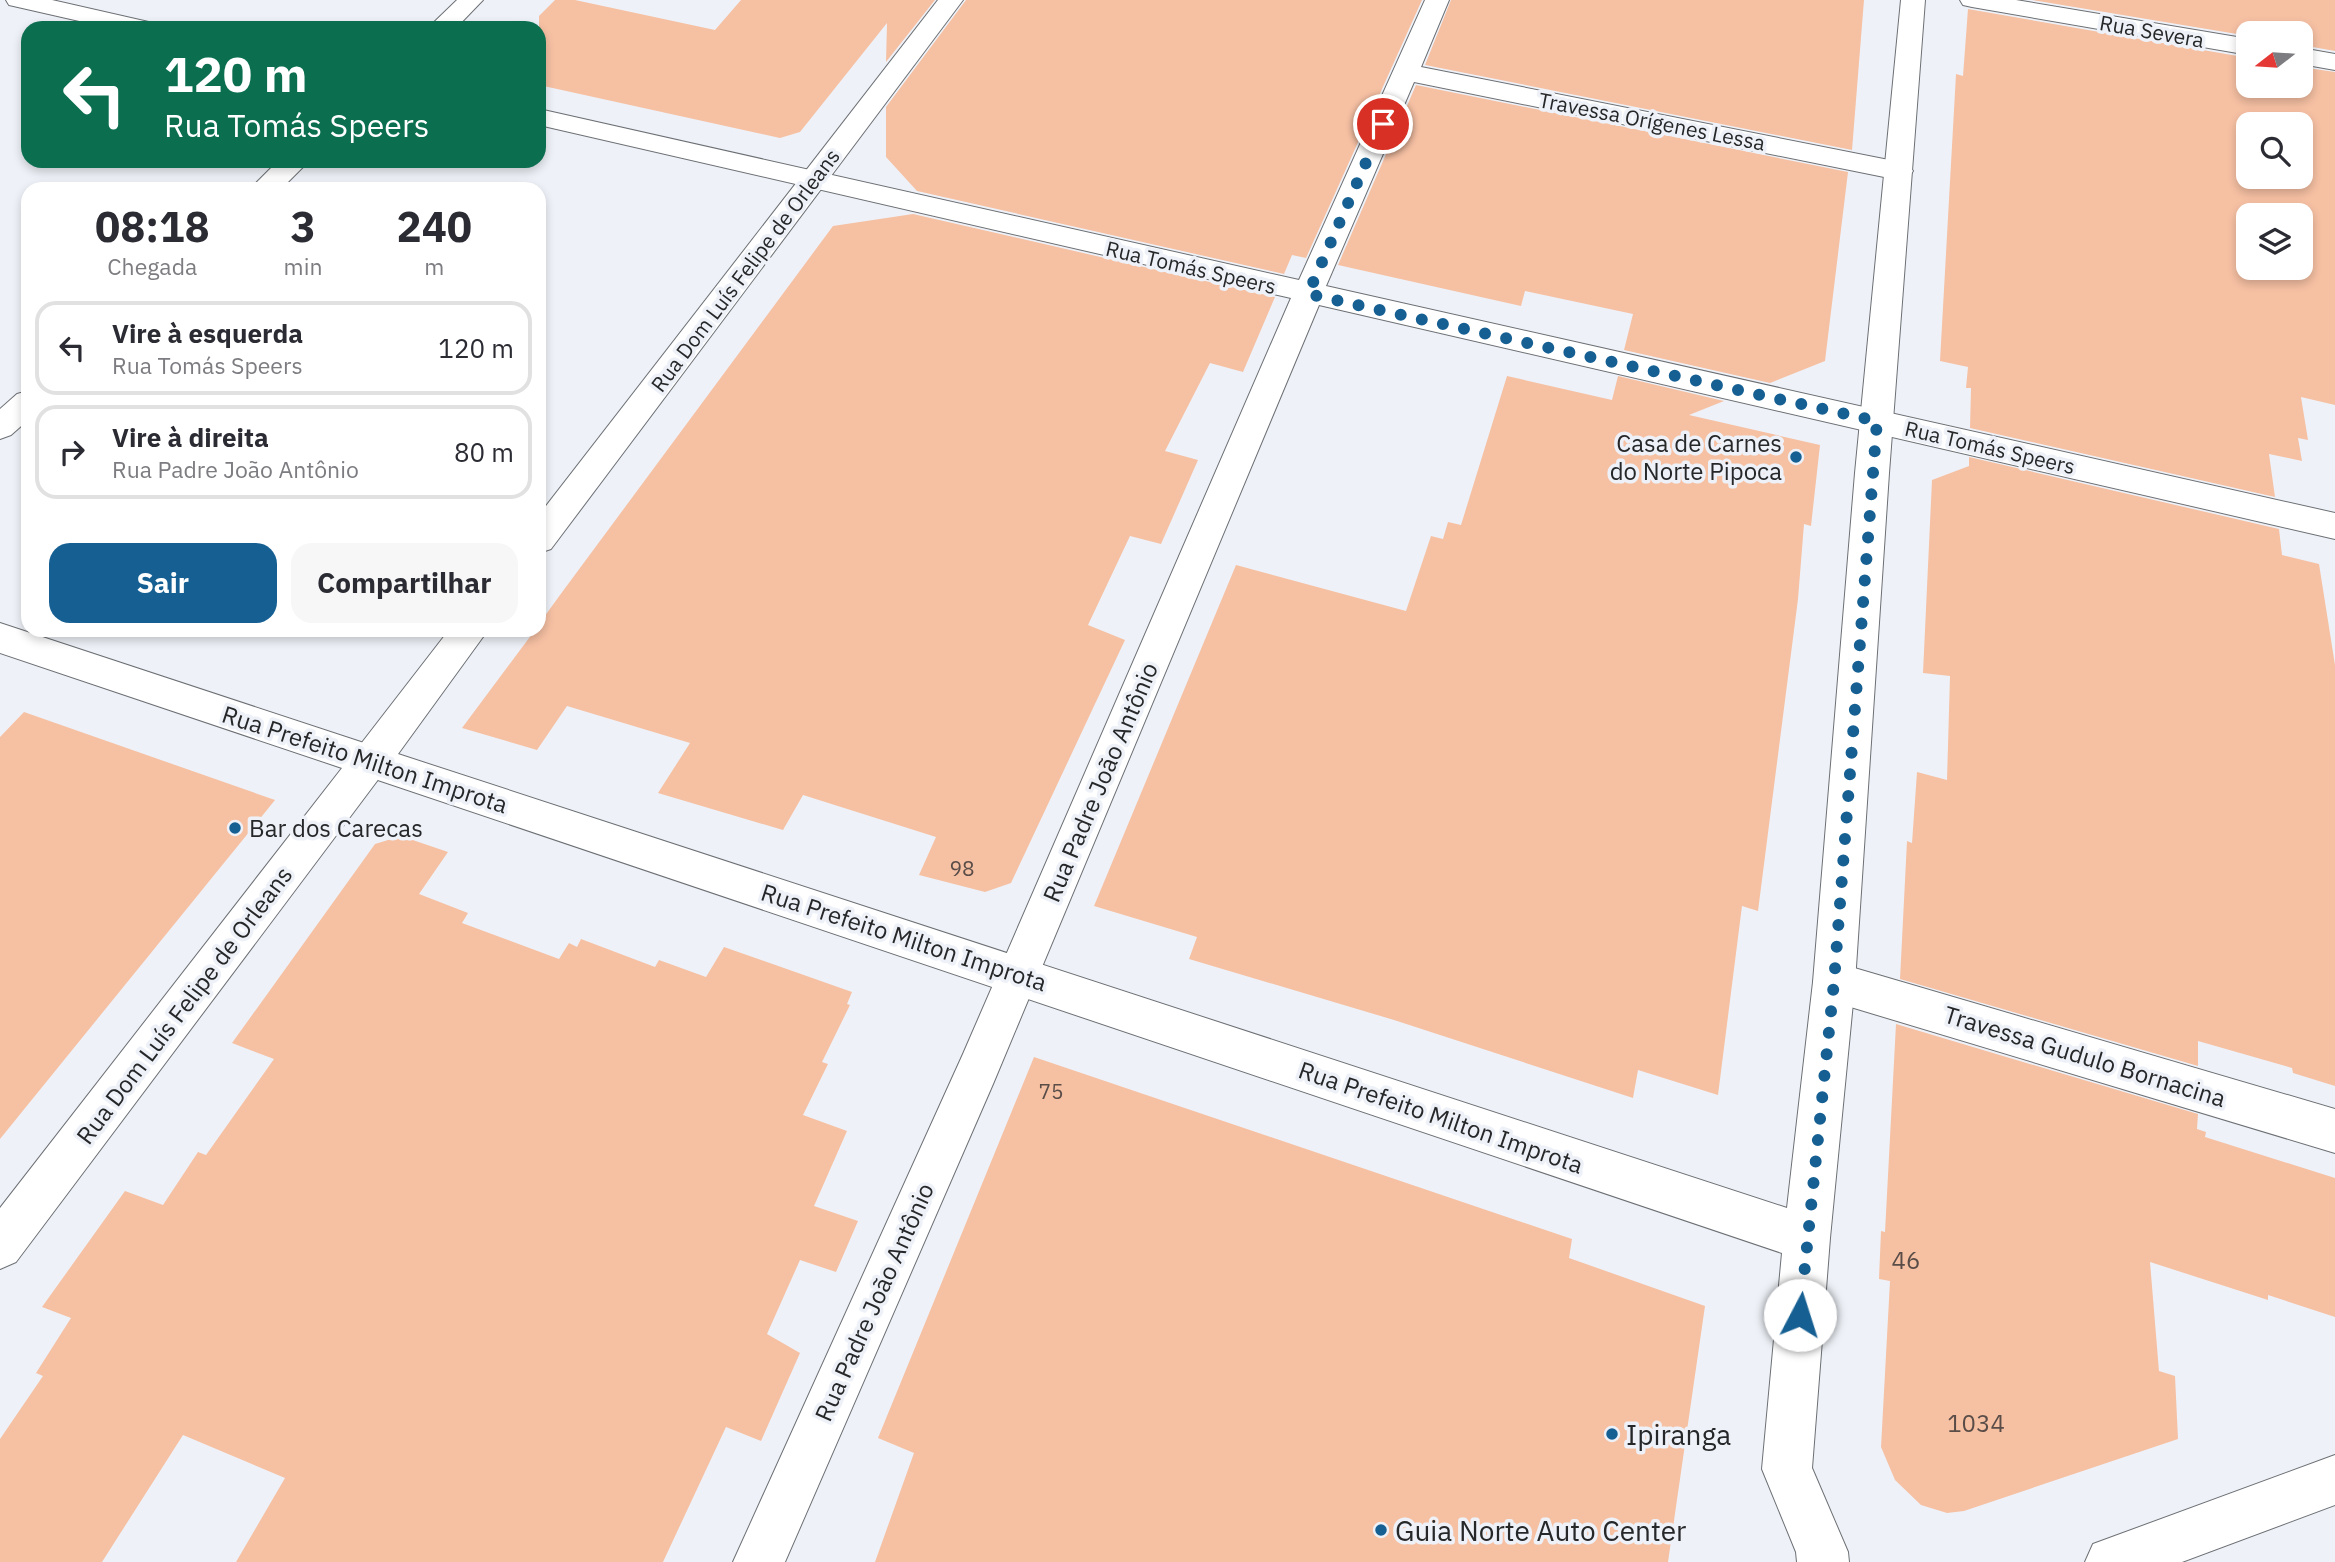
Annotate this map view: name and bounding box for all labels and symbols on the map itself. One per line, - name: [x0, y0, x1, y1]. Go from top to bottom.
- street label: Rua Severa: [2098, 8, 2206, 54]
- north arrow: [2236, 21, 2314, 98]
- street label: Travessa Orígenes Lessa: [1536, 85, 1768, 157]
- pin: [1353, 94, 1413, 154]
- street label: Rua Dom Luís Felipe de Orleans: [644, 143, 846, 397]
- street label: Rua Tomás Speers: [1103, 234, 1279, 300]
- street label: Rua Tomás Speers: [1902, 414, 2078, 480]
- place label: Casa de Carnes do Norte Pipoca: [1610, 427, 1782, 487]
- marker: Casa de Carnes do Norte Pipoca: [1788, 449, 1804, 465]
- street label: Rua Padre João Antônio: [1035, 657, 1165, 907]
- street label: Rua Prefeito Milton Improta: [218, 698, 512, 820]
- place label: Bar dos Carecas: [249, 812, 423, 844]
- marker: Bar dos Carecas: [227, 820, 243, 836]
- house number: 98: [949, 854, 975, 882]
- street label: Rua Dom Luís Felipe de Orleans: [69, 860, 299, 1150]
- street label: Rua Prefeito Milton Improta: [757, 876, 1051, 998]
- street label: Travessa Gudulo Bornacina: [1940, 998, 2230, 1114]
- street label: Rua Prefeito Milton Improta: [1295, 1053, 1588, 1181]
- house number: 75: [1038, 1077, 1064, 1105]
- street label: Rua Padre João Antônio: [807, 1178, 941, 1426]
- house number: 46: [1892, 1244, 1920, 1276]
- position arrow: [1763, 1278, 1837, 1352]
- house number: 1034: [1947, 1407, 2005, 1439]
- place label: Ipiranga: [1626, 1416, 1731, 1453]
- marker: Ipiranga: [1604, 1426, 1620, 1442]
- place label: Guia Norte Auto Center: [1395, 1512, 1686, 1549]
- marker: Guia Norte Auto Center: [1373, 1522, 1389, 1538]

